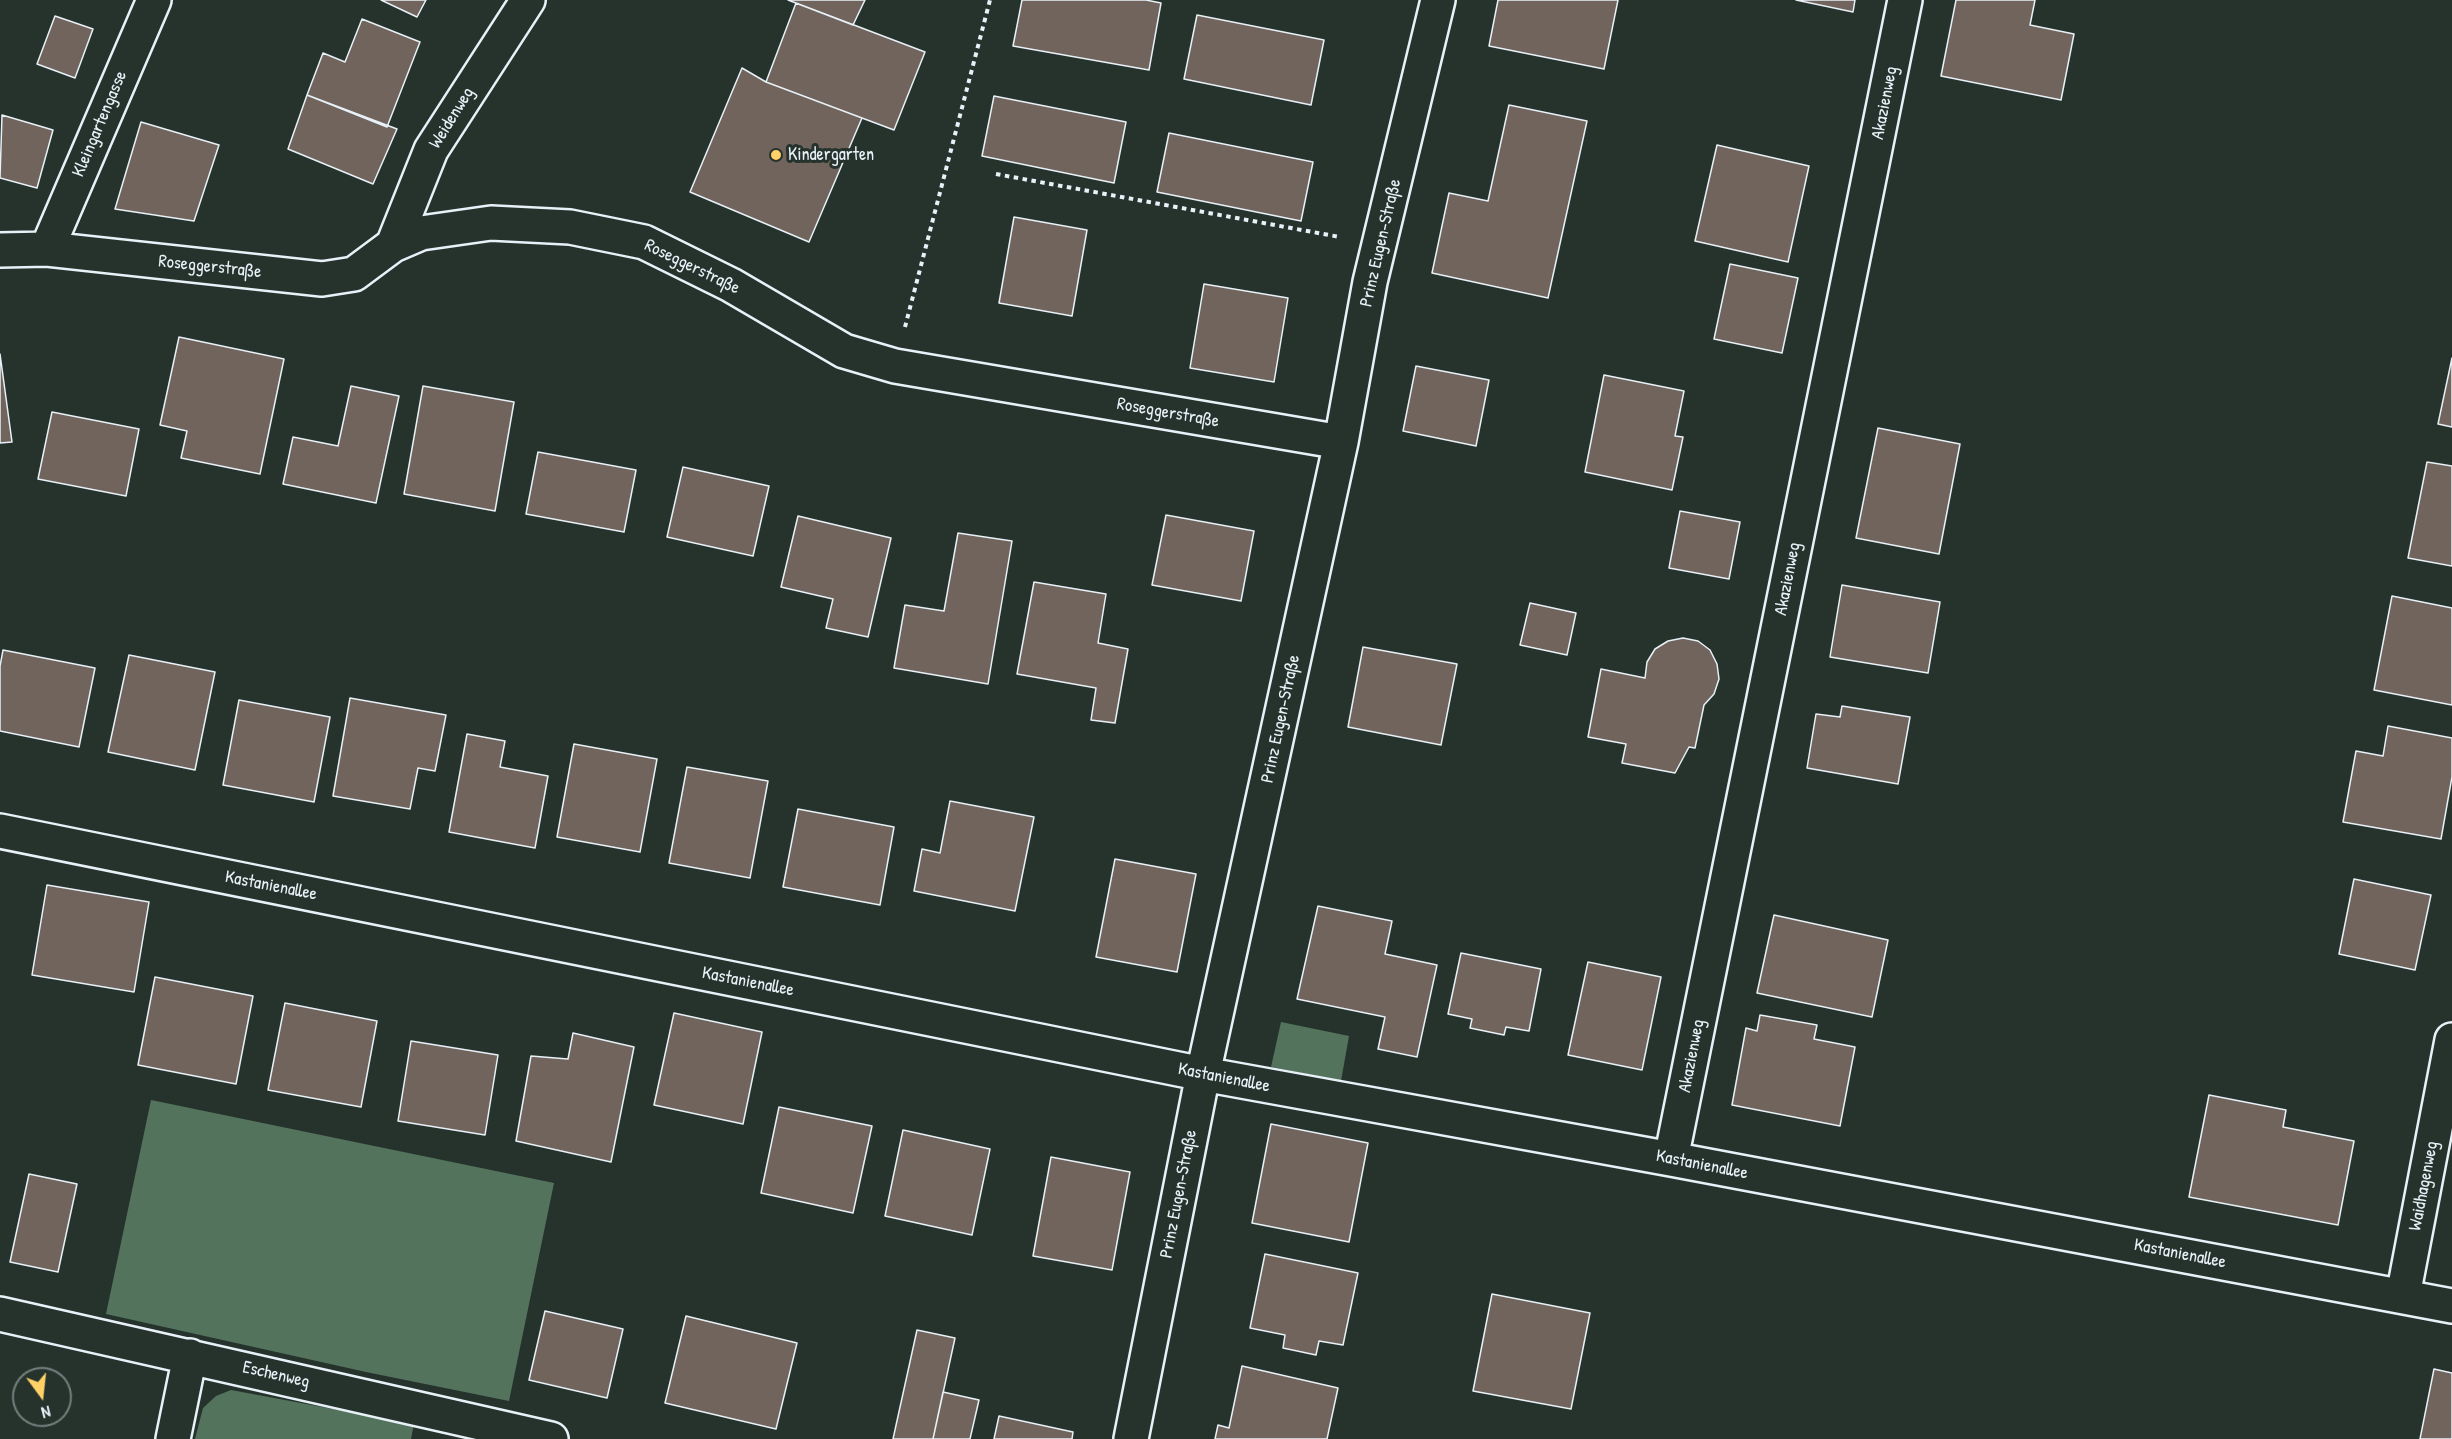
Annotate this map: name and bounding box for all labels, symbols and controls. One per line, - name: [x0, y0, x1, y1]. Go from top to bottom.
- street label: Akazienweg: [1867, 65, 1903, 141]
- street label: Kleingartengasse: [68, 68, 132, 180]
- street label: Weidenweg: [425, 83, 479, 153]
- place label: Kindergarten: [788, 144, 874, 166]
- marker: Kindergarten: [769, 148, 783, 162]
- street label: Prinz Eugen-Straße: [1356, 177, 1406, 309]
- street label: Roseggerstraße: [641, 235, 743, 299]
- street label: Roseggerstraße: [157, 251, 263, 283]
- street label: Roseggerstraße: [1115, 393, 1221, 433]
- street label: Akazienweg: [1770, 541, 1806, 617]
- street label: Prinz Eugen-Straße: [1257, 653, 1305, 785]
- street label: Kastanienallee: [223, 867, 319, 905]
- street label: Kastanienallee: [700, 963, 796, 1001]
- street label: Akazienweg: [1674, 1018, 1710, 1094]
- street label: Kastanienallee: [1176, 1059, 1272, 1097]
- street label: Prinz Eugen-Straße: [1156, 1128, 1202, 1260]
- street label: Waidhagenweg: [2405, 1139, 2443, 1233]
- street label: Kastanienallee: [1654, 1146, 1750, 1184]
- street label: Kastanienallee: [2132, 1235, 2228, 1273]
- street label: Eschenweg: [240, 1357, 312, 1393]
- north arrow: [12, 1367, 72, 1427]
- text: N: [39, 1401, 53, 1424]

